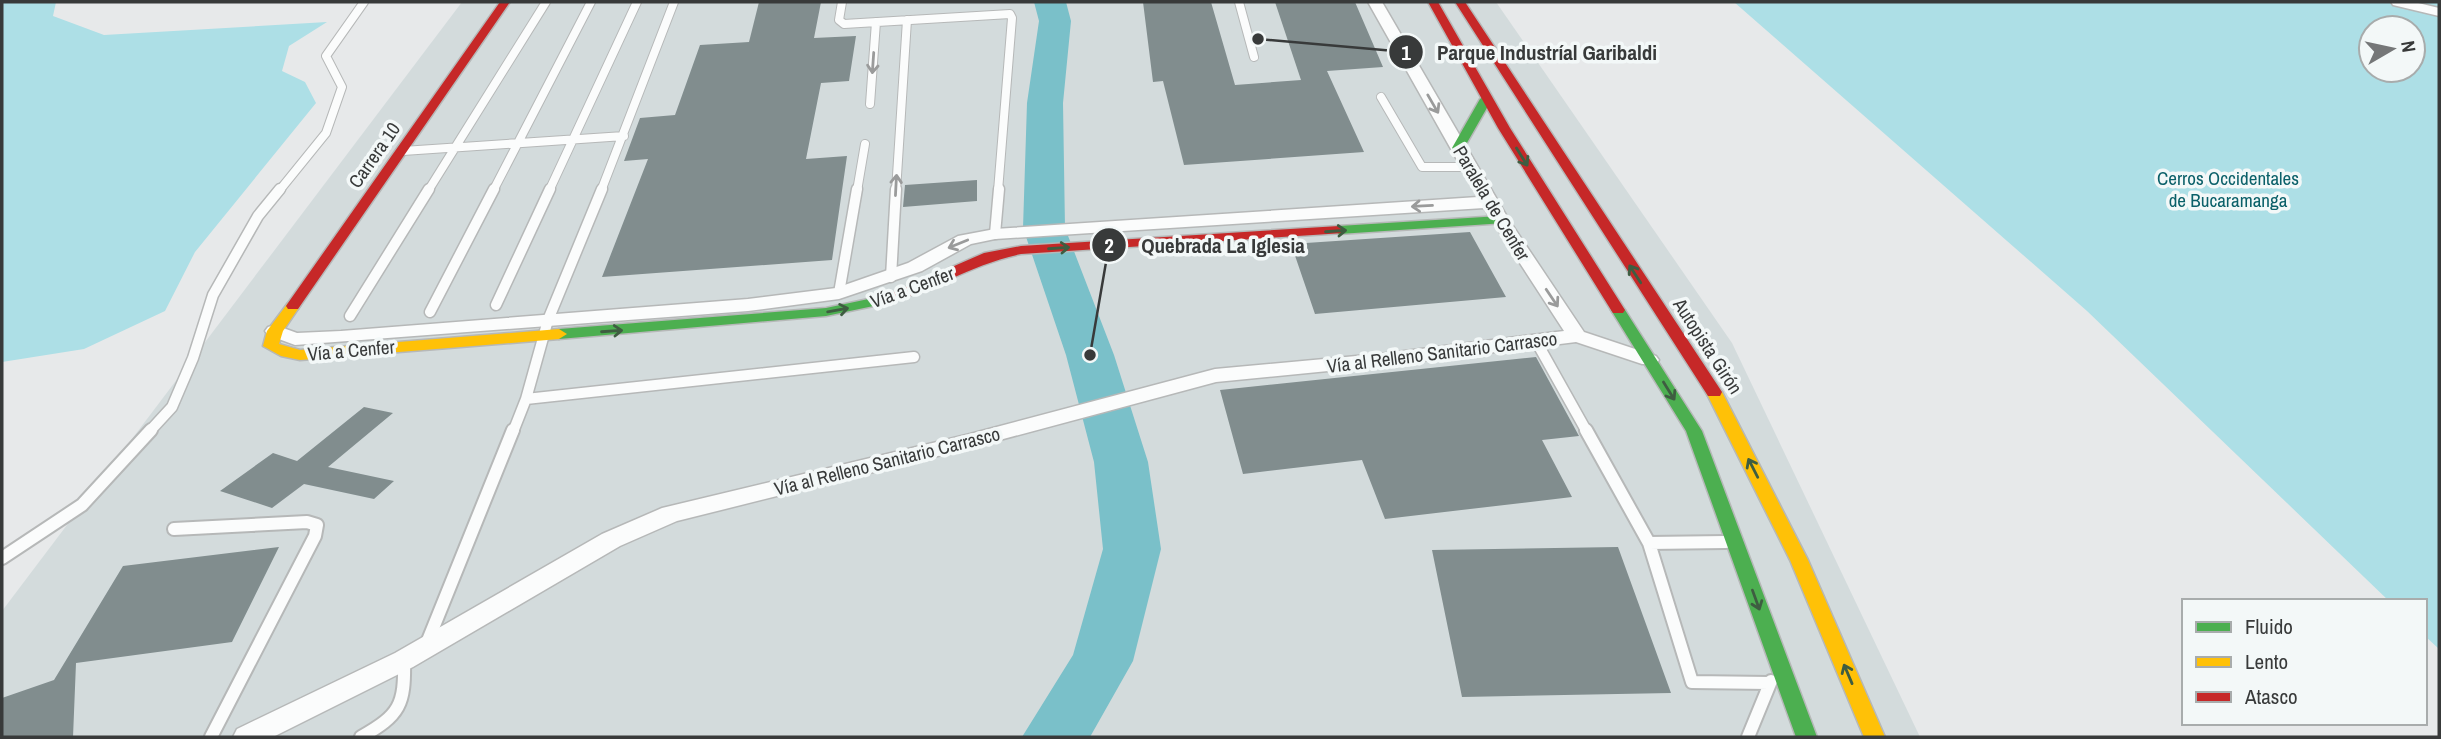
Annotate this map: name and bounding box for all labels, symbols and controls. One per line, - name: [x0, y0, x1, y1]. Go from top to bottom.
- north arrow: [2357, 14, 2427, 84]
- callout: Parque Industríal Garibaldi: [1388, 31, 1671, 73]
- text: 1: [1401, 38, 1411, 67]
- text: Parque Industríal Garibaldi: [1437, 38, 1657, 67]
- text: N: [2395, 39, 2423, 54]
- one-way arrow: [866, 51, 879, 74]
- one-way arrow: [1426, 93, 1440, 113]
- street label: Carrera 10: [342, 117, 406, 193]
- street label: Paralela de Cenfer: [1447, 141, 1537, 266]
- one-way arrow: [1514, 147, 1529, 166]
- park label: Cerros Occidentales de Bucaramanga: [2157, 165, 2299, 213]
- one-way arrow: [890, 174, 903, 197]
- one-way arrow: [1411, 200, 1434, 213]
- callout: Quebrada La Iglesia: [1092, 224, 1319, 266]
- one-way arrow: [1324, 224, 1346, 237]
- text: 2: [1104, 231, 1114, 260]
- text: Quebrada La Iglesia: [1141, 231, 1305, 260]
- one-way arrow: [947, 239, 969, 252]
- one-way arrow: [1047, 241, 1069, 254]
- street label: Vía a Cenfer: [867, 260, 958, 314]
- one-way arrow: [1628, 264, 1642, 284]
- one-way arrow: [1545, 287, 1559, 307]
- street label: Autopista Girón: [1667, 292, 1749, 399]
- one-way arrow: [826, 303, 849, 316]
- one-way arrow: [600, 324, 622, 337]
- street label: Vía al Relleno Sanitario Carrasco: [1325, 325, 1559, 379]
- street label: Vía a Cenfer: [306, 333, 396, 367]
- one-way arrow: [1661, 381, 1676, 400]
- street label: Vía al Relleno Sanitario Carrasco: [771, 420, 1003, 502]
- one-way arrow: [1746, 458, 1760, 479]
- one-way arrow: [1751, 589, 1763, 611]
- legend: [2182, 599, 2427, 725]
- text: Fluido: [2245, 612, 2293, 641]
- text: Lento: [2245, 647, 2288, 676]
- one-way arrow: [1841, 664, 1854, 686]
- text: Atasco: [2244, 682, 2298, 711]

